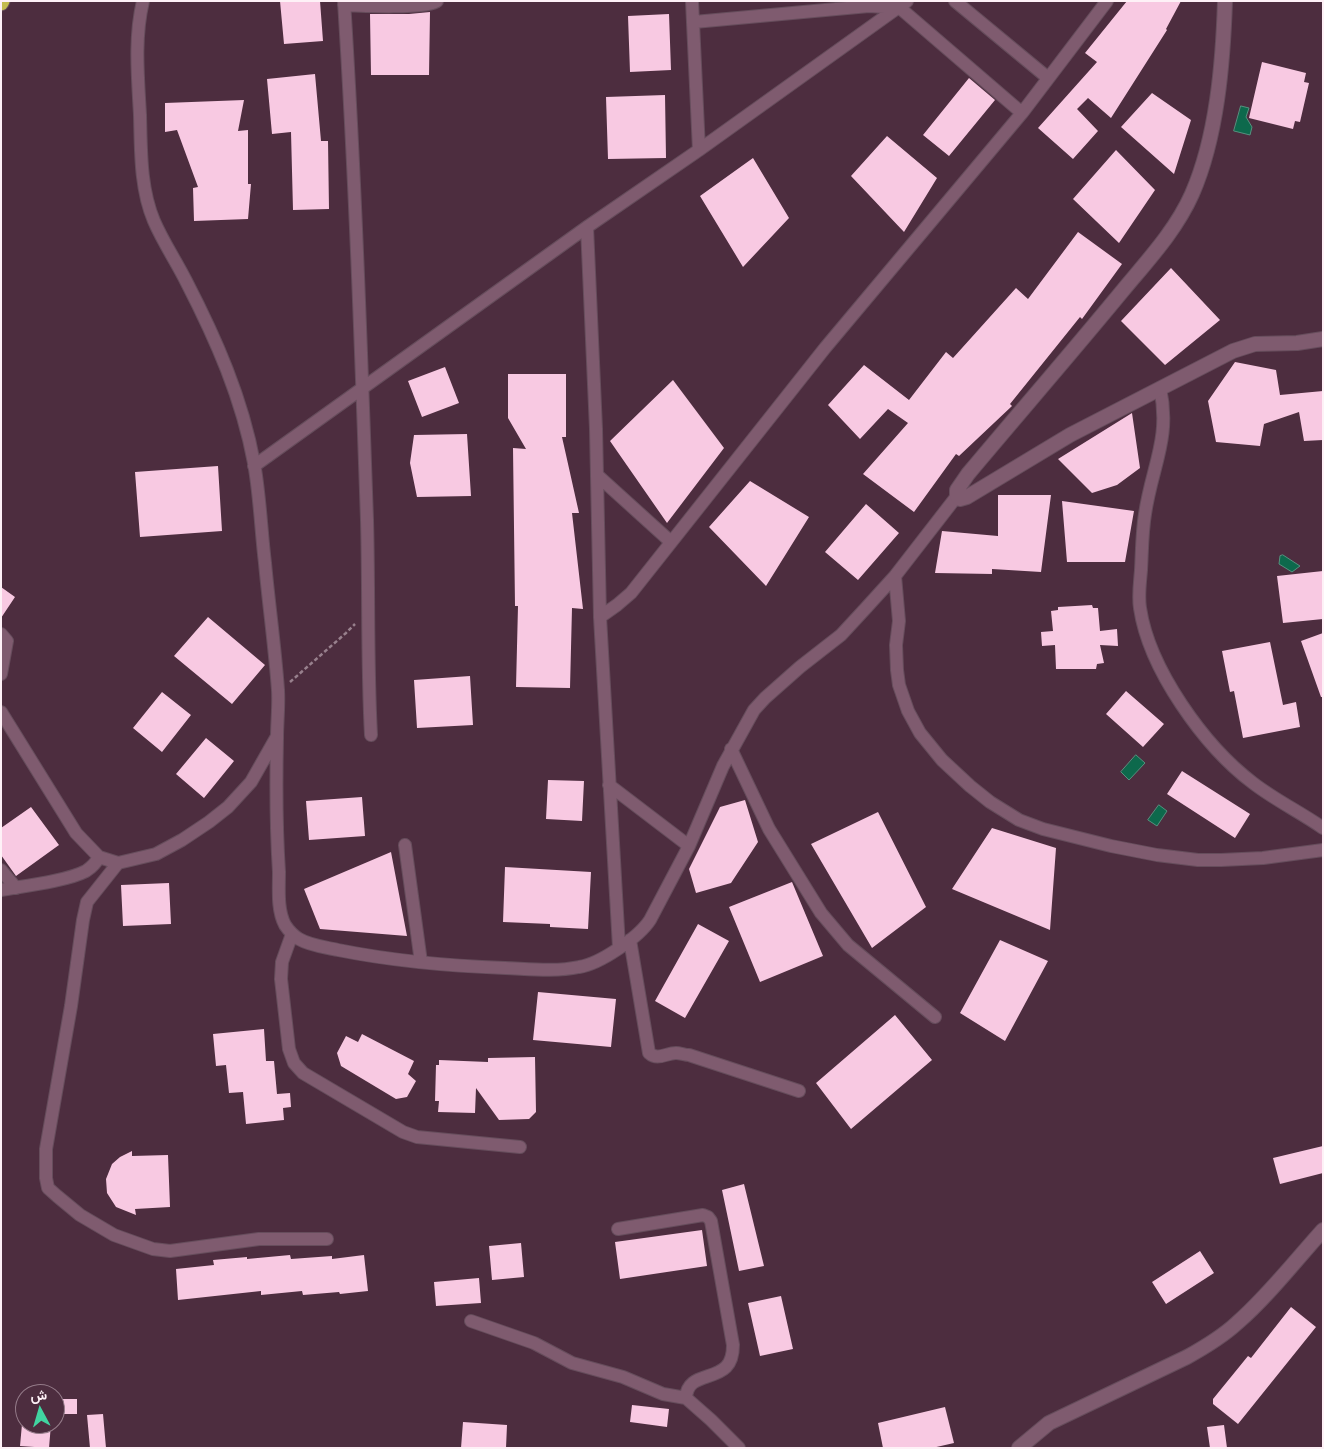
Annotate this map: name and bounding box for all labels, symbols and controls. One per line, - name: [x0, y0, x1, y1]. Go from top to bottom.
- north arrow: [15, 1384, 65, 1434]
- text: ش: [29, 1386, 48, 1404]

